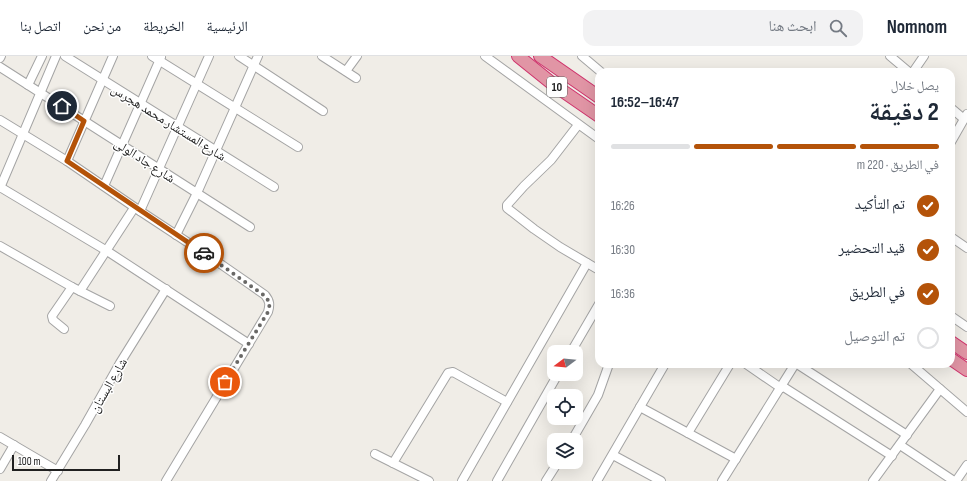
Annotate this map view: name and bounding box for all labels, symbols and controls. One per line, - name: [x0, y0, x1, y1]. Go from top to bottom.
- search box: [583, 10, 863, 46]
- text: Nomnom: [887, 16, 947, 39]
- text: ابحث هنا: [769, 17, 817, 36]
- icon: search: [827, 17, 849, 39]
- text: اتصل بنا: [20, 18, 61, 35]
- text: من نحن: [83, 18, 121, 35]
- text: الخريطة: [143, 18, 184, 35]
- text: الرئيسية: [206, 18, 248, 35]
- road number: 10: [547, 77, 567, 97]
- text: يصل خلال: [891, 78, 939, 94]
- street label: شارع المستشار محمد هجرس: [108, 81, 229, 166]
- pin: [45, 89, 79, 123]
- text: 16:47–16:52: [611, 93, 679, 112]
- icon: home: [51, 95, 73, 117]
- text: 2 دقيقة: [869, 97, 939, 128]
- street label: شارع جاد الولى: [110, 135, 178, 187]
- text: في الطريق · 220 m: [857, 157, 939, 173]
- text: تم التأكيد: [855, 195, 905, 214]
- icon: check: [917, 195, 939, 217]
- text: 16:26: [611, 198, 635, 214]
- courier: [184, 233, 224, 273]
- text: قيد التحضير: [839, 239, 905, 258]
- icon: check: [917, 239, 939, 261]
- icon: car: [193, 242, 215, 264]
- text: 16:30: [611, 242, 635, 258]
- text: في الطريق: [849, 283, 905, 302]
- icon: check: [917, 283, 939, 305]
- text: 16:36: [611, 286, 635, 302]
- text: تم التوصيل: [844, 327, 905, 346]
- north arrow: [547, 345, 583, 381]
- map controls: [547, 345, 583, 469]
- street label: شارع البستان: [87, 355, 132, 416]
- pin: [208, 365, 242, 399]
- icon: bag: [214, 371, 236, 393]
- button: locate: [547, 389, 583, 425]
- button: layers: [547, 433, 583, 469]
- scale bar: [12, 453, 120, 472]
- text: 100 m: [18, 455, 40, 468]

